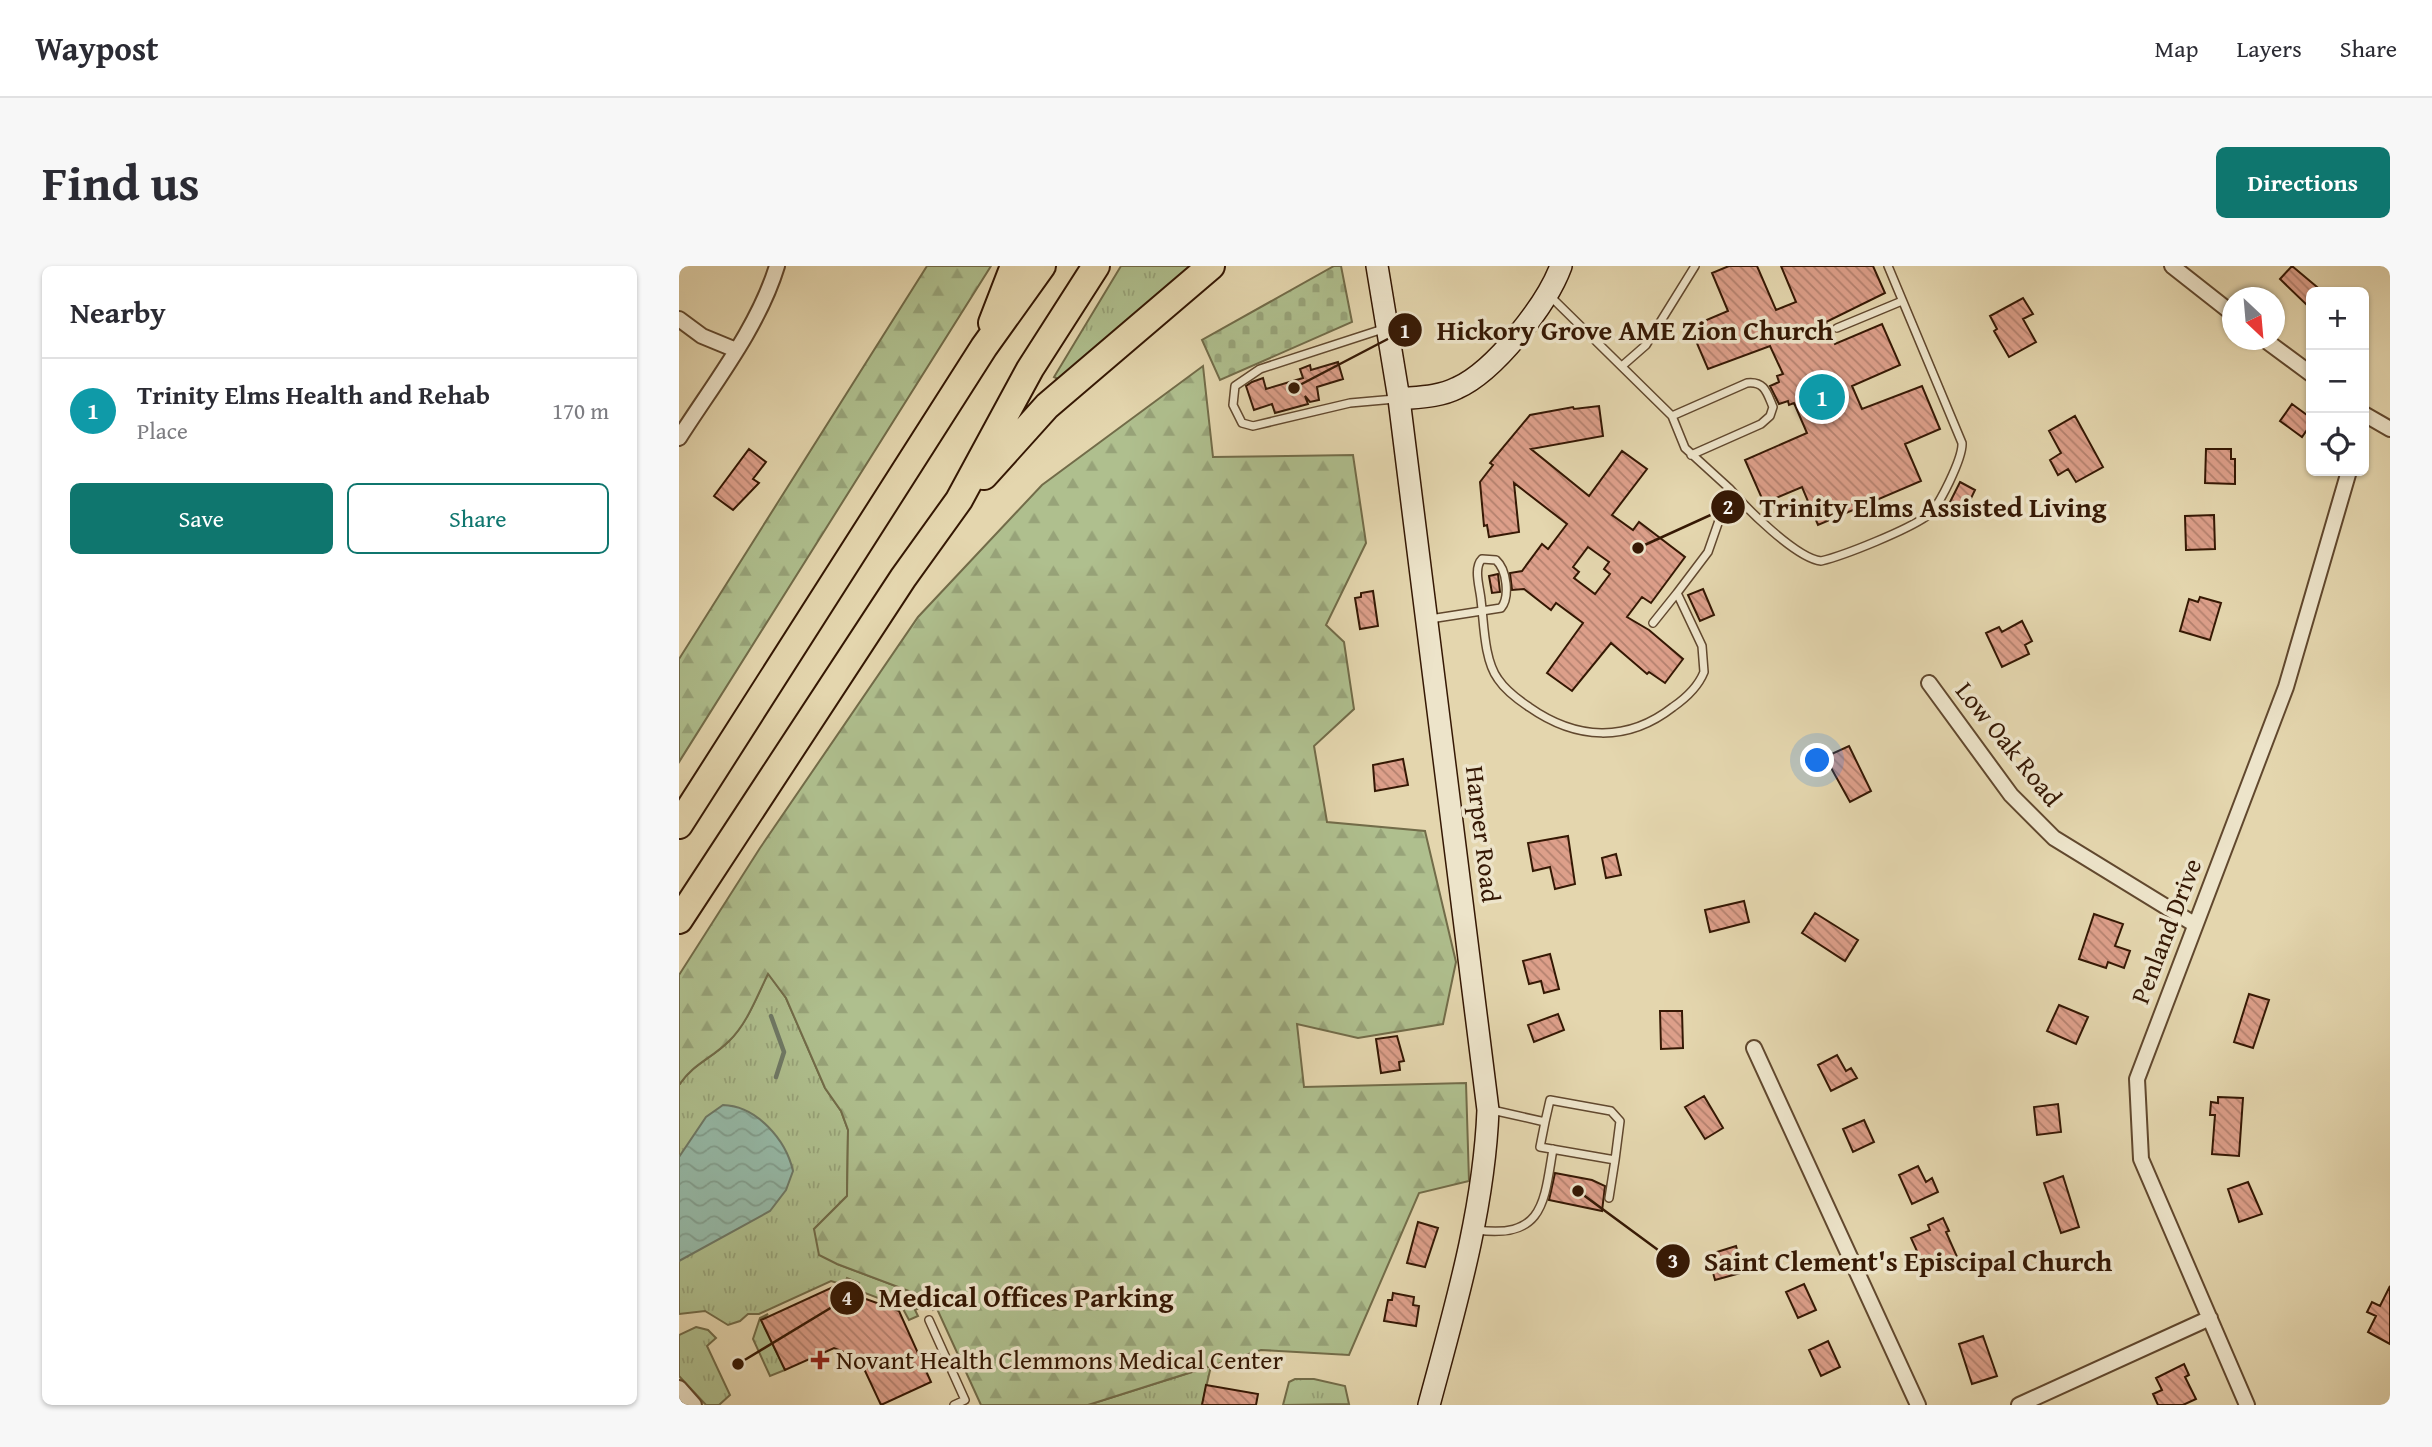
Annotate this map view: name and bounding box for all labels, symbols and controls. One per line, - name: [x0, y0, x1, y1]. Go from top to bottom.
- text: Waypost: [35, 24, 159, 72]
- text: Map: [2155, 31, 2198, 66]
- text: Layers: [2236, 31, 2302, 66]
- text: Share: [2340, 31, 2397, 66]
- text: Find us: [42, 146, 200, 218]
- button: Directions: [2216, 147, 2390, 218]
- north arrow: [2222, 287, 2285, 350]
- map controls: [2306, 287, 2369, 476]
- button: +: [2306, 287, 2369, 350]
- text: Nearby: [70, 290, 166, 334]
- callout: Hickory Grove AME Zion Church: [1387, 306, 1847, 355]
- text: Hickory Grove AME Zion Church: [1437, 309, 1834, 350]
- text: 1: [1400, 315, 1410, 346]
- button: −: [2306, 350, 2369, 413]
- pin: 1: [1799, 371, 1845, 423]
- text: Trinity Elms Health and Rehab: [137, 375, 490, 414]
- text: 1: [87, 394, 99, 427]
- text: 170 m: [552, 394, 609, 427]
- button: locate: [2306, 413, 2369, 476]
- text: Place: [137, 414, 188, 447]
- button: Save: [70, 483, 333, 554]
- button: Share: [347, 483, 609, 554]
- callout: Trinity Elms Assisted Living: [1710, 483, 2120, 532]
- text: Trinity Elms Assisted Living: [1759, 486, 2107, 527]
- text: 2: [1723, 491, 1733, 522]
- street label: Low Oak Road: [1947, 673, 2072, 815]
- your location: [1800, 743, 1834, 777]
- street label: Harper Road: [1456, 763, 1511, 905]
- street label: Penland Drive: [2120, 852, 2211, 1009]
- callout: Saint Clement's Episcipal Church: [1655, 1236, 2127, 1285]
- text: Saint Clement's Episcipal Church: [1704, 1240, 2113, 1281]
- text: 3: [1668, 1245, 1678, 1276]
- callout: Medical Offices Parking: [830, 1273, 1187, 1322]
- text: Medical Offices Parking: [879, 1276, 1174, 1317]
- text: 4: [842, 1282, 853, 1313]
- place label: Novant Health Clemmons Medical Center: [836, 1340, 1283, 1379]
- marker: Novant Health Clemmons Medical Center: [810, 1350, 830, 1370]

